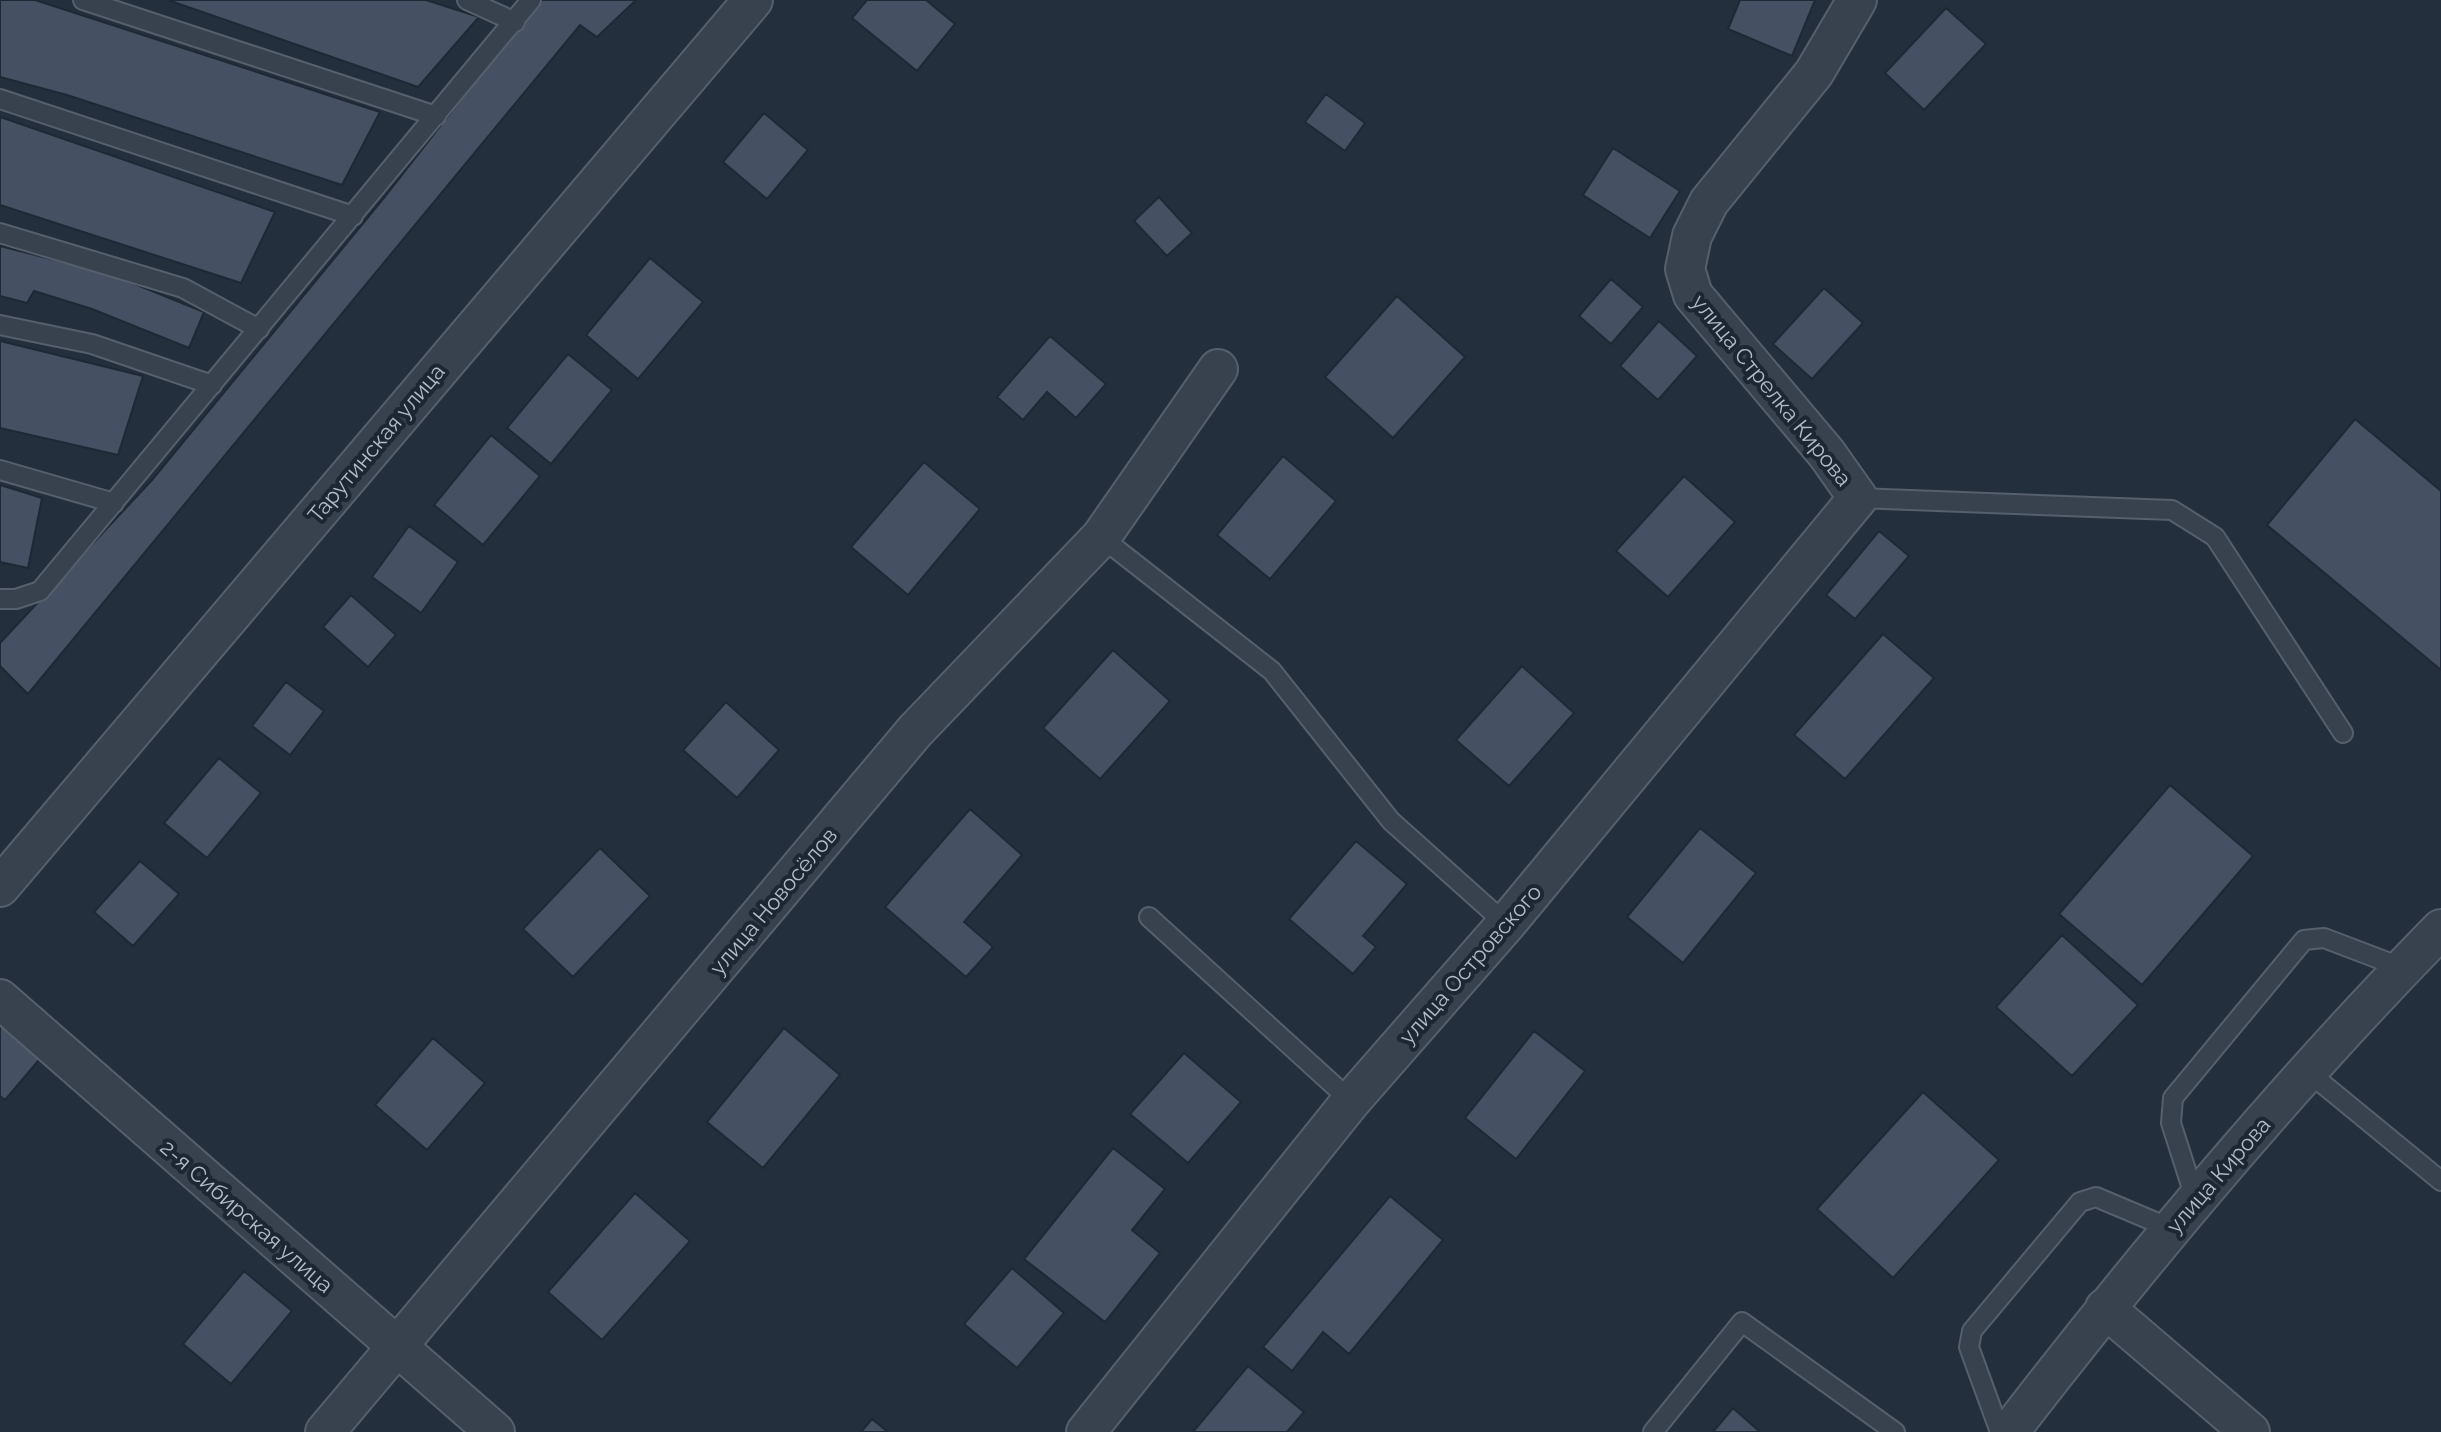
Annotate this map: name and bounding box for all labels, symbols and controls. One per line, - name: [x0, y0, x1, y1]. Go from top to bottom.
- street label: улица Стрелка Кирова: [1687, 289, 1857, 491]
- street label: Тарутинская улица: [302, 359, 450, 527]
- street label: улица Новосёлов: [704, 822, 842, 980]
- street label: улица Островского: [1393, 879, 1547, 1049]
- street label: улица Кирова: [2161, 1112, 2275, 1238]
- street label: 2-я Сибирская улица: [155, 1134, 339, 1298]

